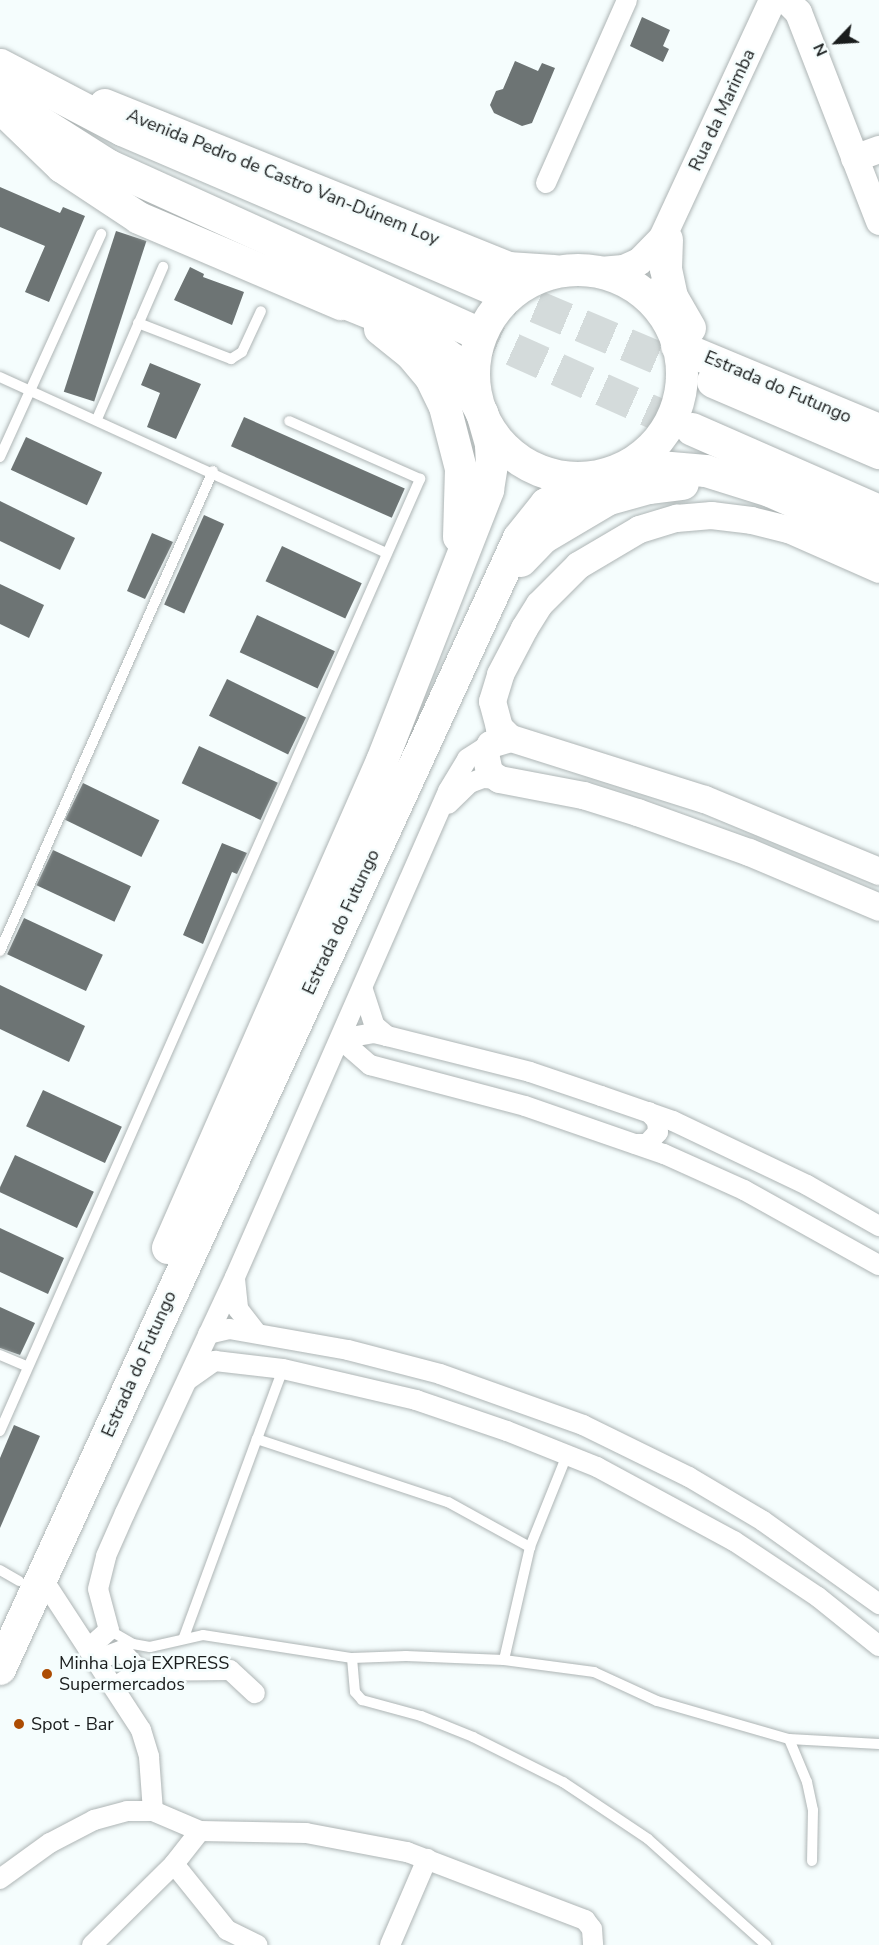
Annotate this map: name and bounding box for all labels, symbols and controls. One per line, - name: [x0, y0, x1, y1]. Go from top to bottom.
- north arrow: [807, 12, 867, 72]
- text: N: [808, 40, 833, 60]
- street label: Rua da Marimba: [684, 46, 760, 174]
- street label: Avenida Pedro de Castro Van-Dúnem Loy: [124, 104, 442, 250]
- street label: Estrada do Futungo: [701, 346, 855, 428]
- street label: Estrada do Futungo: [298, 846, 384, 998]
- street label: Estrada do Futungo: [97, 1288, 181, 1440]
- place label: Minha Loja EXPRESS Supermercados: [59, 1653, 229, 1696]
- marker: Minha Loja EXPRESS Supermercados: [40, 1667, 54, 1681]
- place label: Spot - Bar: [31, 1713, 114, 1735]
- marker: Spot - Bar: [12, 1717, 26, 1731]

